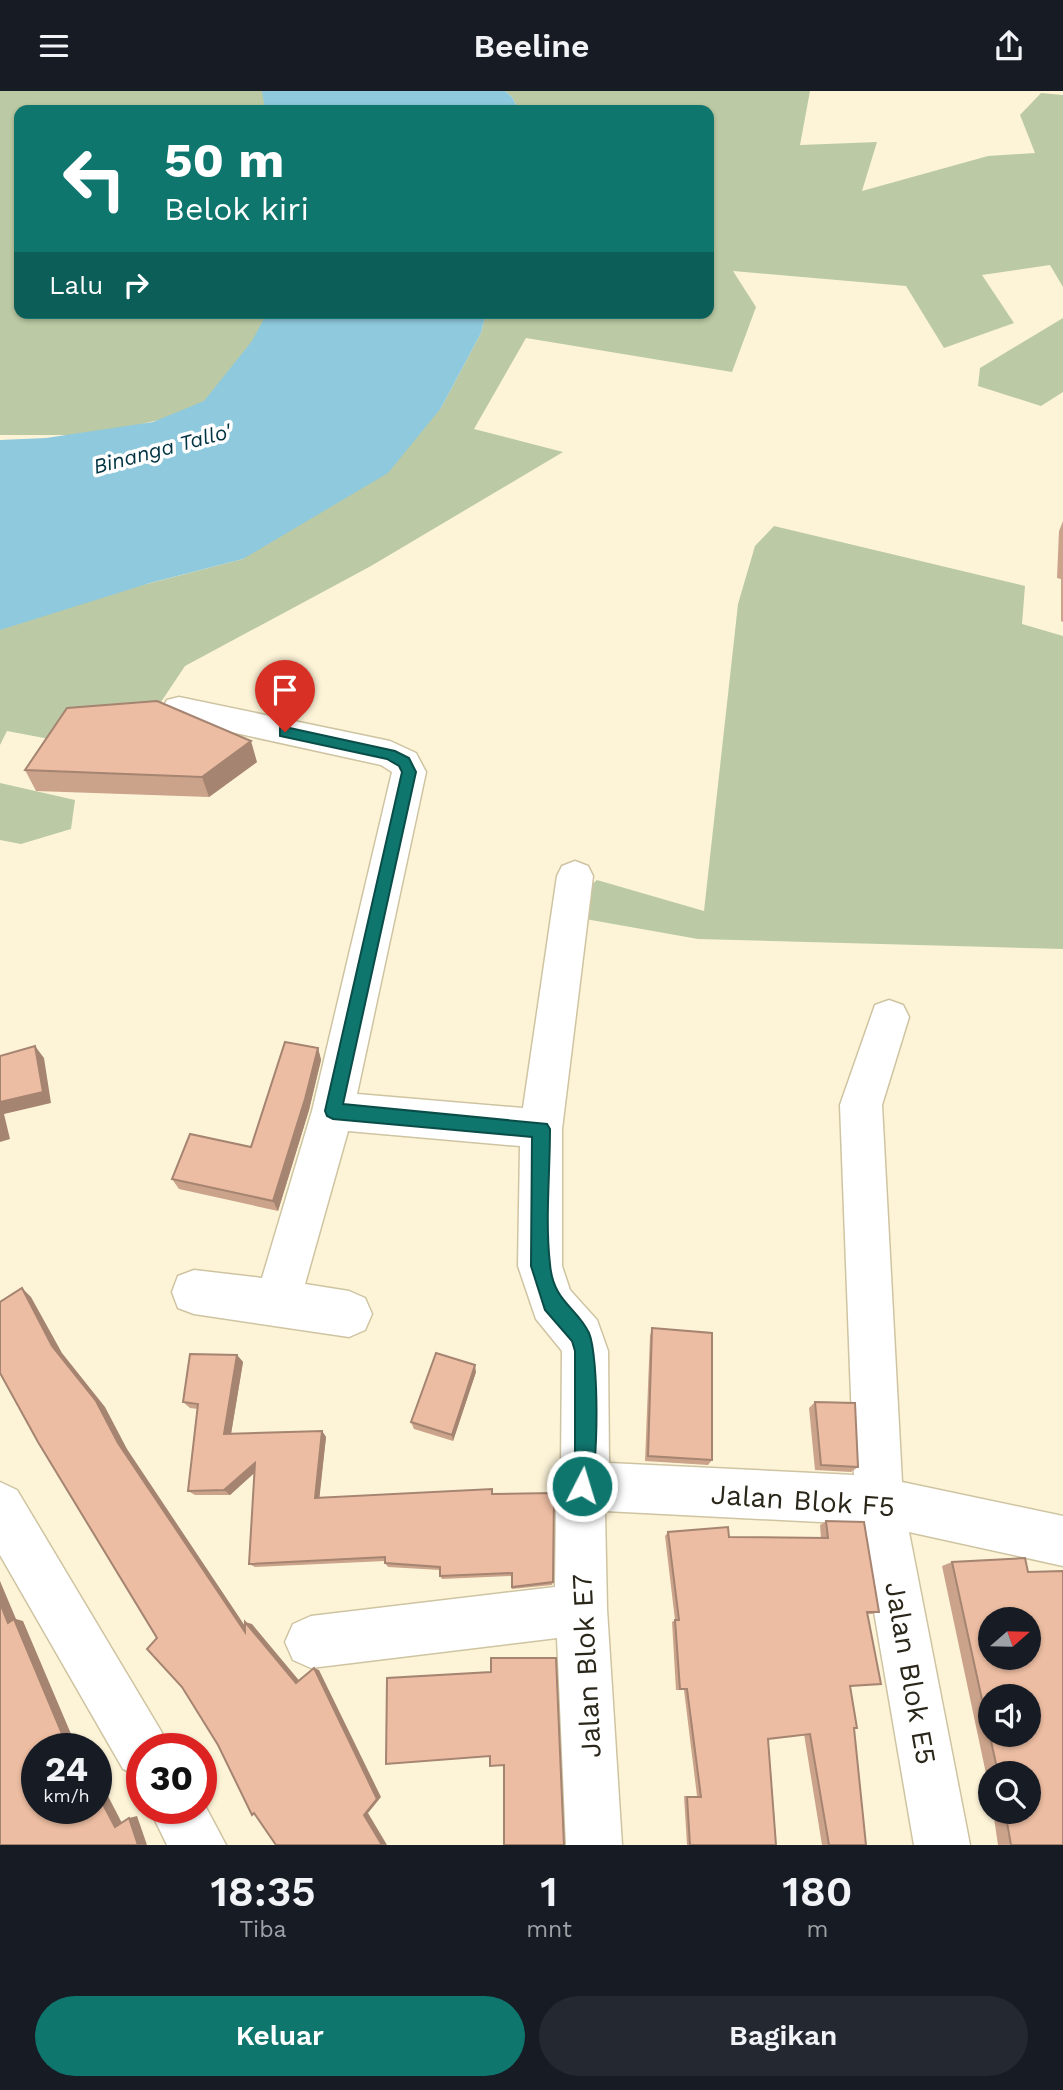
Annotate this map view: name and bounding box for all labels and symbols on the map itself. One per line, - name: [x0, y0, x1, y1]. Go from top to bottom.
- water label: Binanga Tallo': [90, 418, 235, 479]
- pin: [255, 660, 315, 732]
- position arrow: [545, 1449, 619, 1523]
- street label: Jalan Blok F5: [710, 1478, 896, 1523]
- street label: Jalan Blok E7: [565, 1573, 608, 1759]
- street label: Jalan Blok E5: [878, 1579, 943, 1767]
- north arrow: [978, 1607, 1041, 1669]
- speed limit sign: 30: [126, 1733, 217, 1824]

